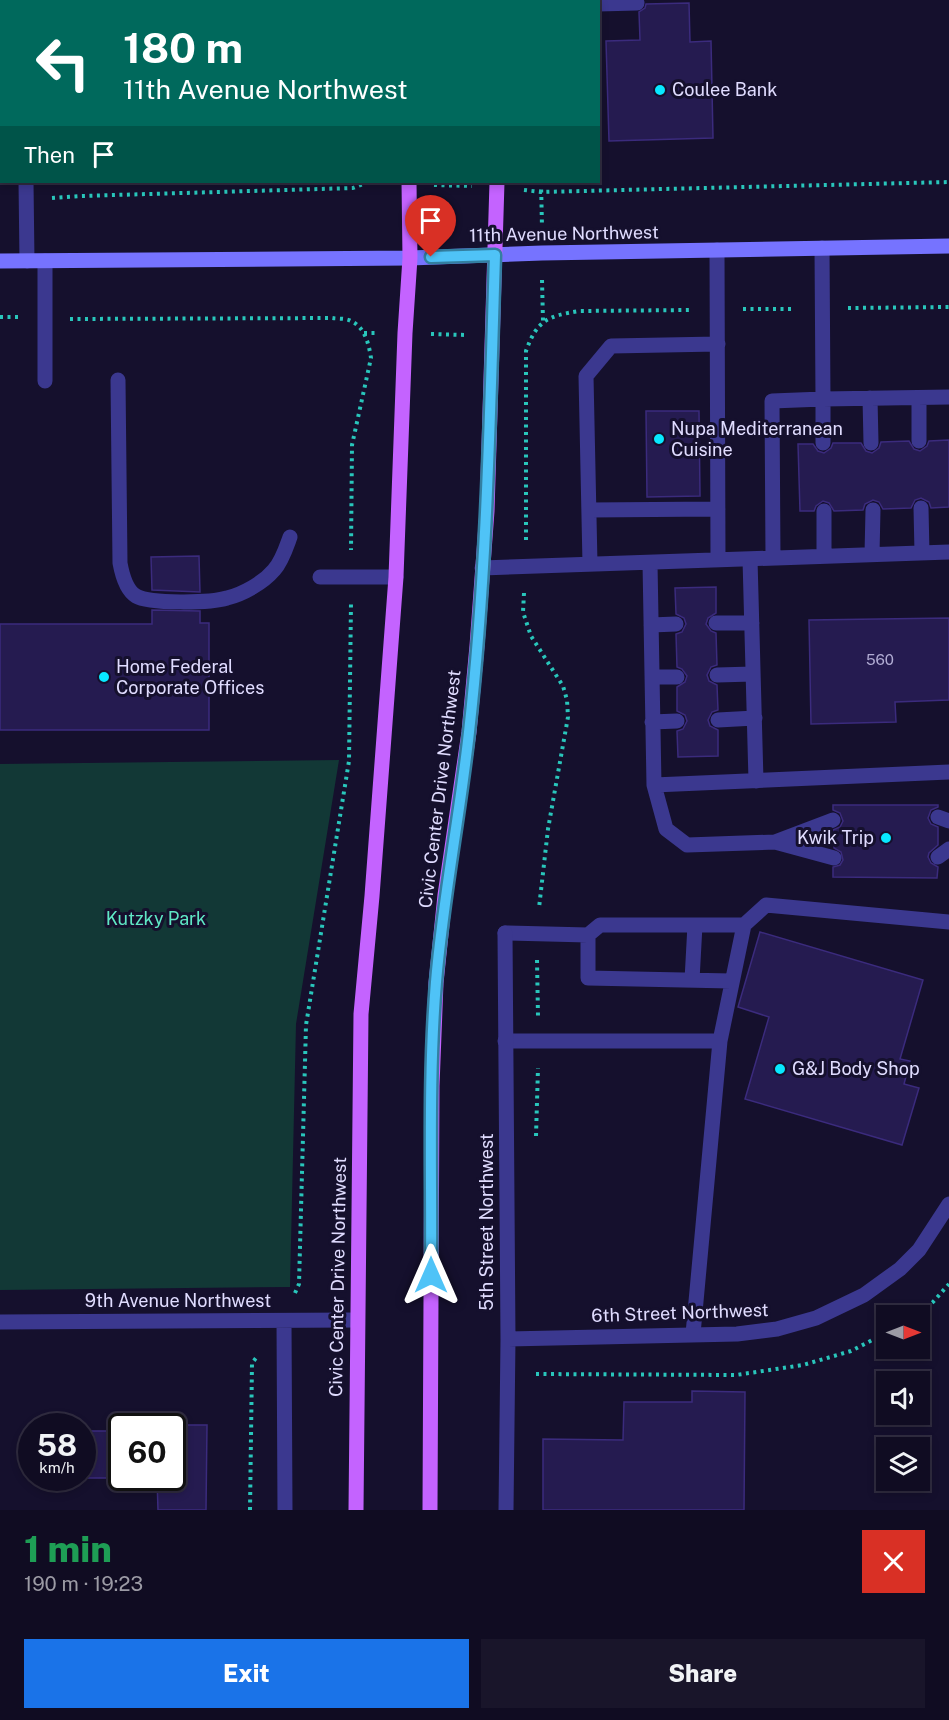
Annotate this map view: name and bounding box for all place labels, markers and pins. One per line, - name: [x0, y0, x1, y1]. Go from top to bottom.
- place label: Coulee Bank: [672, 79, 777, 100]
- marker: Coulee Bank: [653, 83, 667, 97]
- pin: [405, 195, 456, 257]
- place label: Nupa Mediterranean Cuisine: [671, 418, 843, 460]
- marker: Nupa Mediterranean Cuisine: [652, 432, 666, 446]
- place label: Home Federal Corporate Offices: [116, 656, 264, 698]
- marker: Home Federal Corporate Offices: [97, 670, 111, 684]
- place label: Kwik Trip: [797, 827, 874, 848]
- marker: Kwik Trip: [879, 831, 893, 845]
- place label: G&J Body Shop: [792, 1058, 920, 1079]
- marker: G&J Body Shop: [773, 1062, 787, 1076]

